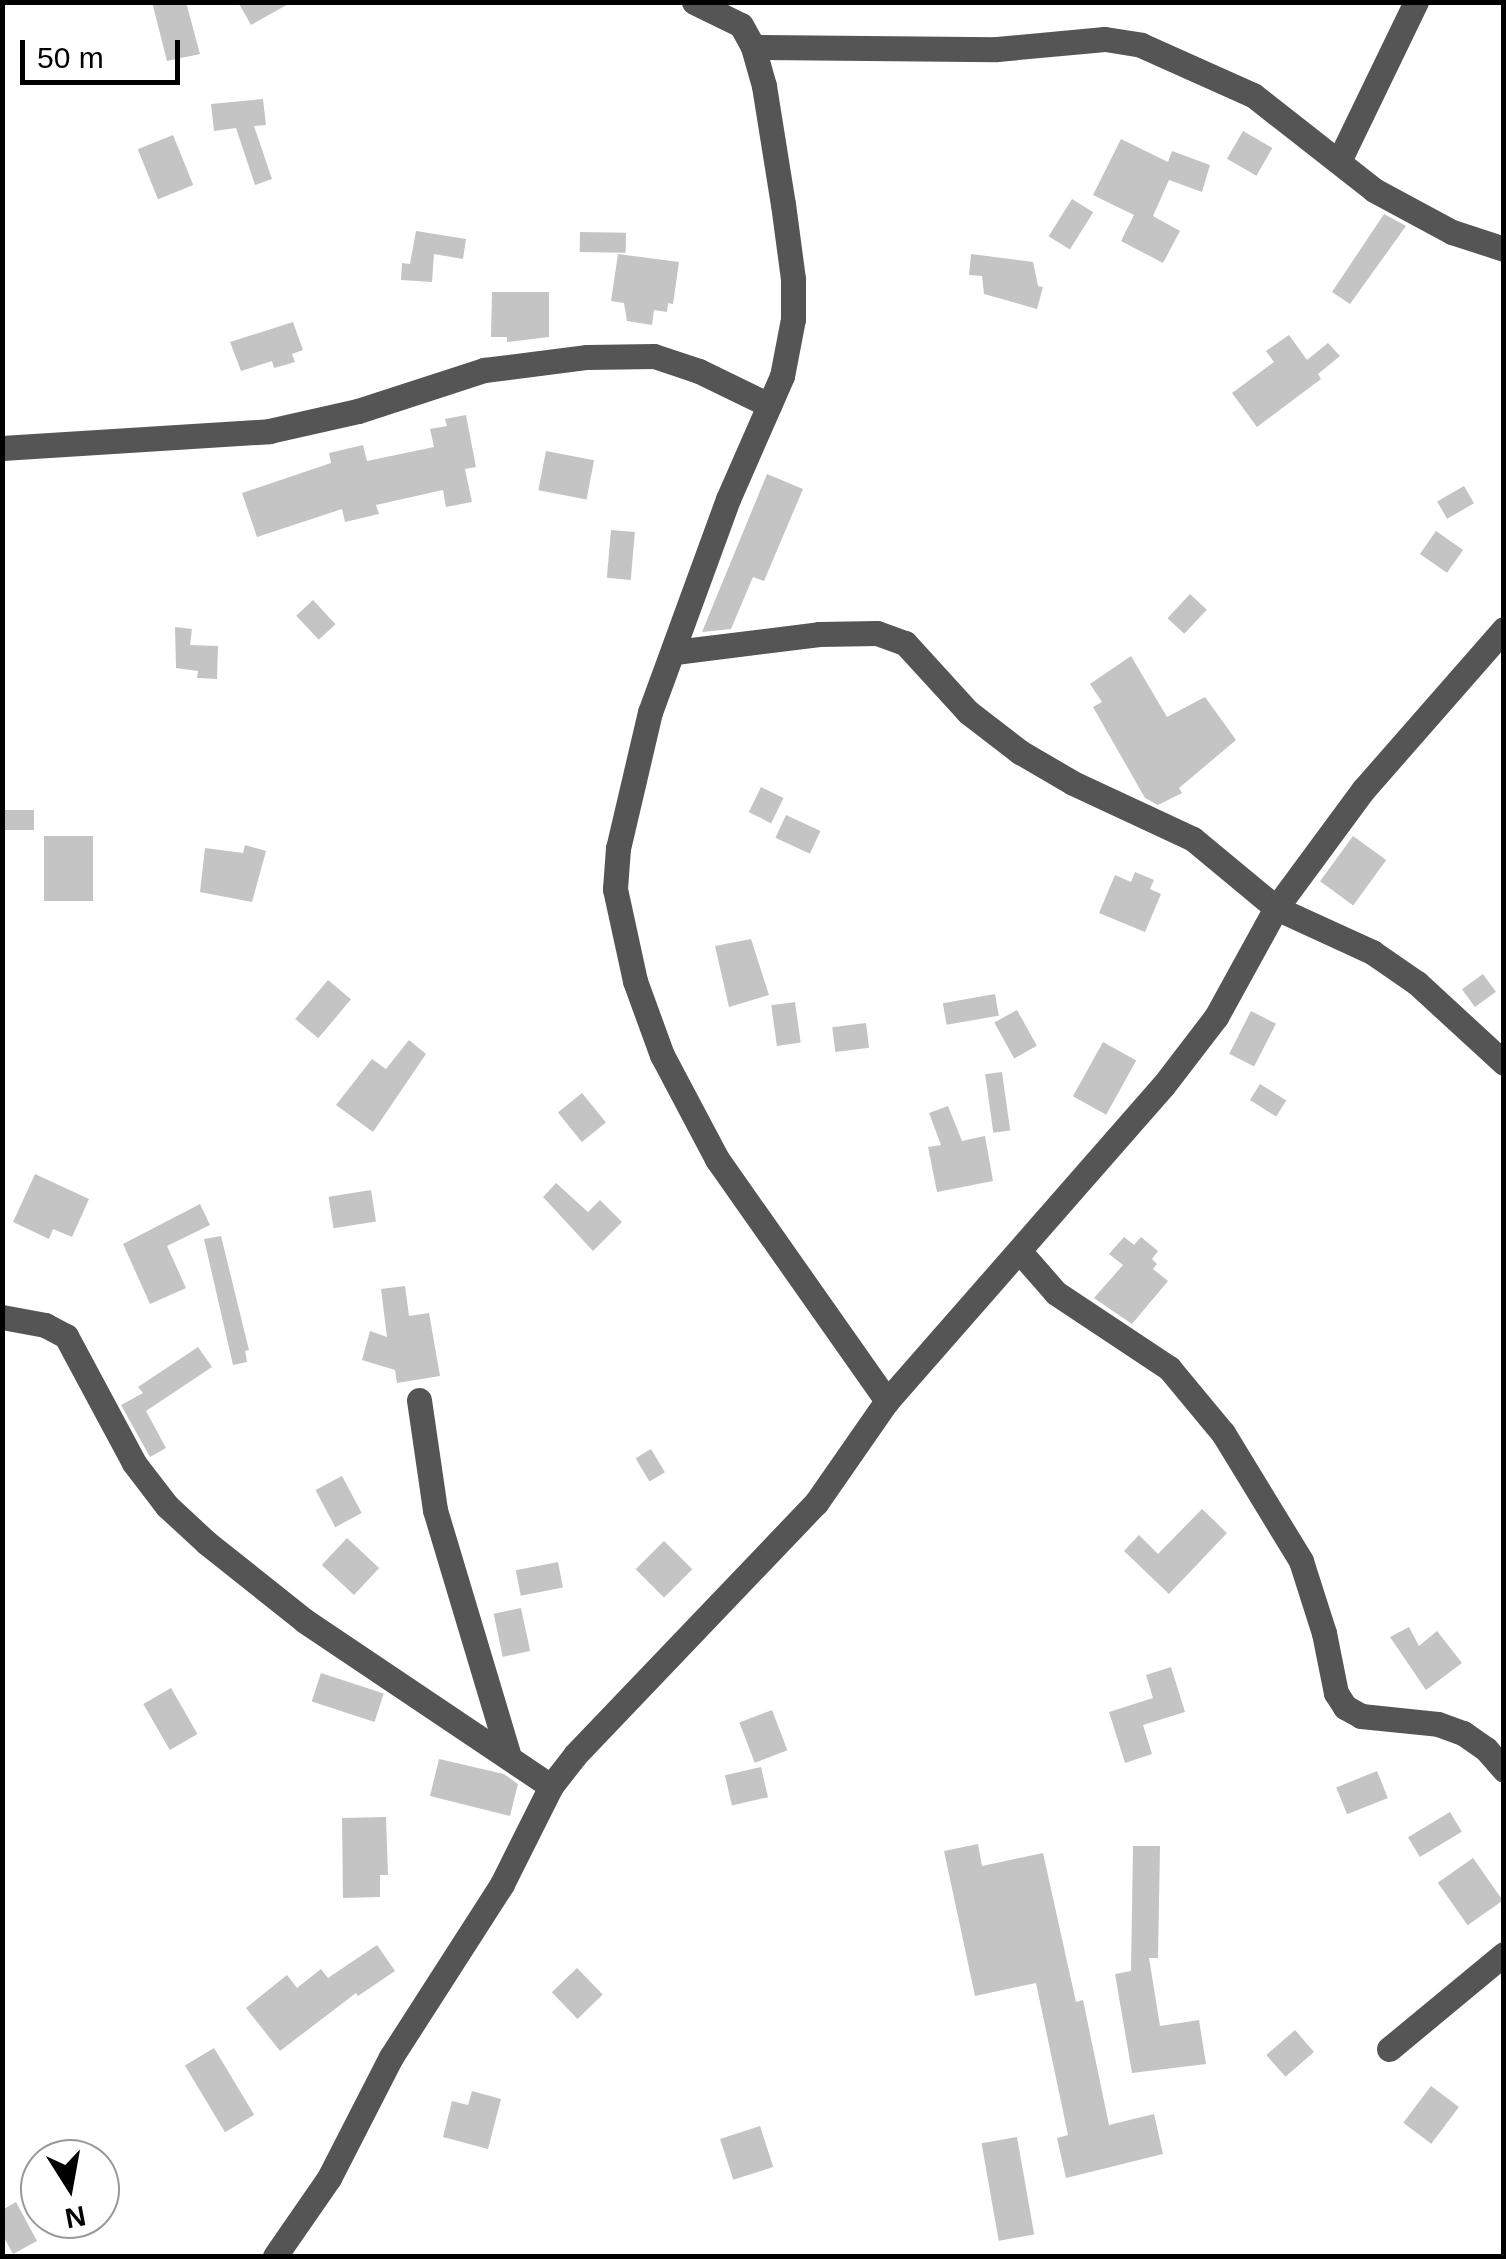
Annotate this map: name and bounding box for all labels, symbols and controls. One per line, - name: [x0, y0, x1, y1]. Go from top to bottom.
- scale bar: [25, 20, 185, 82]
- text: 50 m: [37, 41, 104, 74]
- north arrow: [20, 2139, 120, 2239]
- text: N: [63, 2200, 88, 2234]

